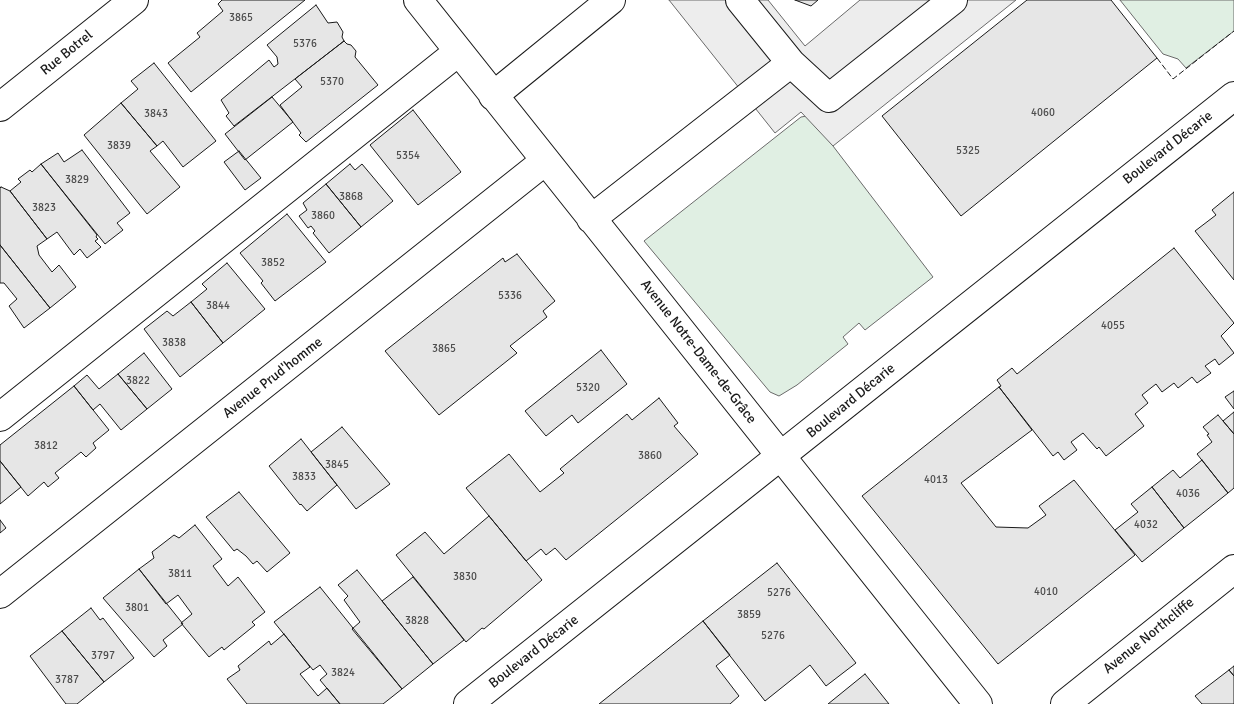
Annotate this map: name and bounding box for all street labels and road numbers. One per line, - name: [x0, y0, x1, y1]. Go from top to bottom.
- street label: Rue Botrel: [37, 27, 97, 79]
- street label: Boulevard Décarie: [1120, 108, 1216, 188]
- street label: Avenue Notre-Dame-de-Grâce: [636, 277, 760, 427]
- street label: Avenue Prud'homme: [220, 334, 326, 422]
- street label: Boulevard Décarie: [803, 360, 899, 442]
- street label: Avenue Northcliffe: [1100, 594, 1198, 678]
- street label: Boulevard Décarie: [486, 612, 582, 692]

